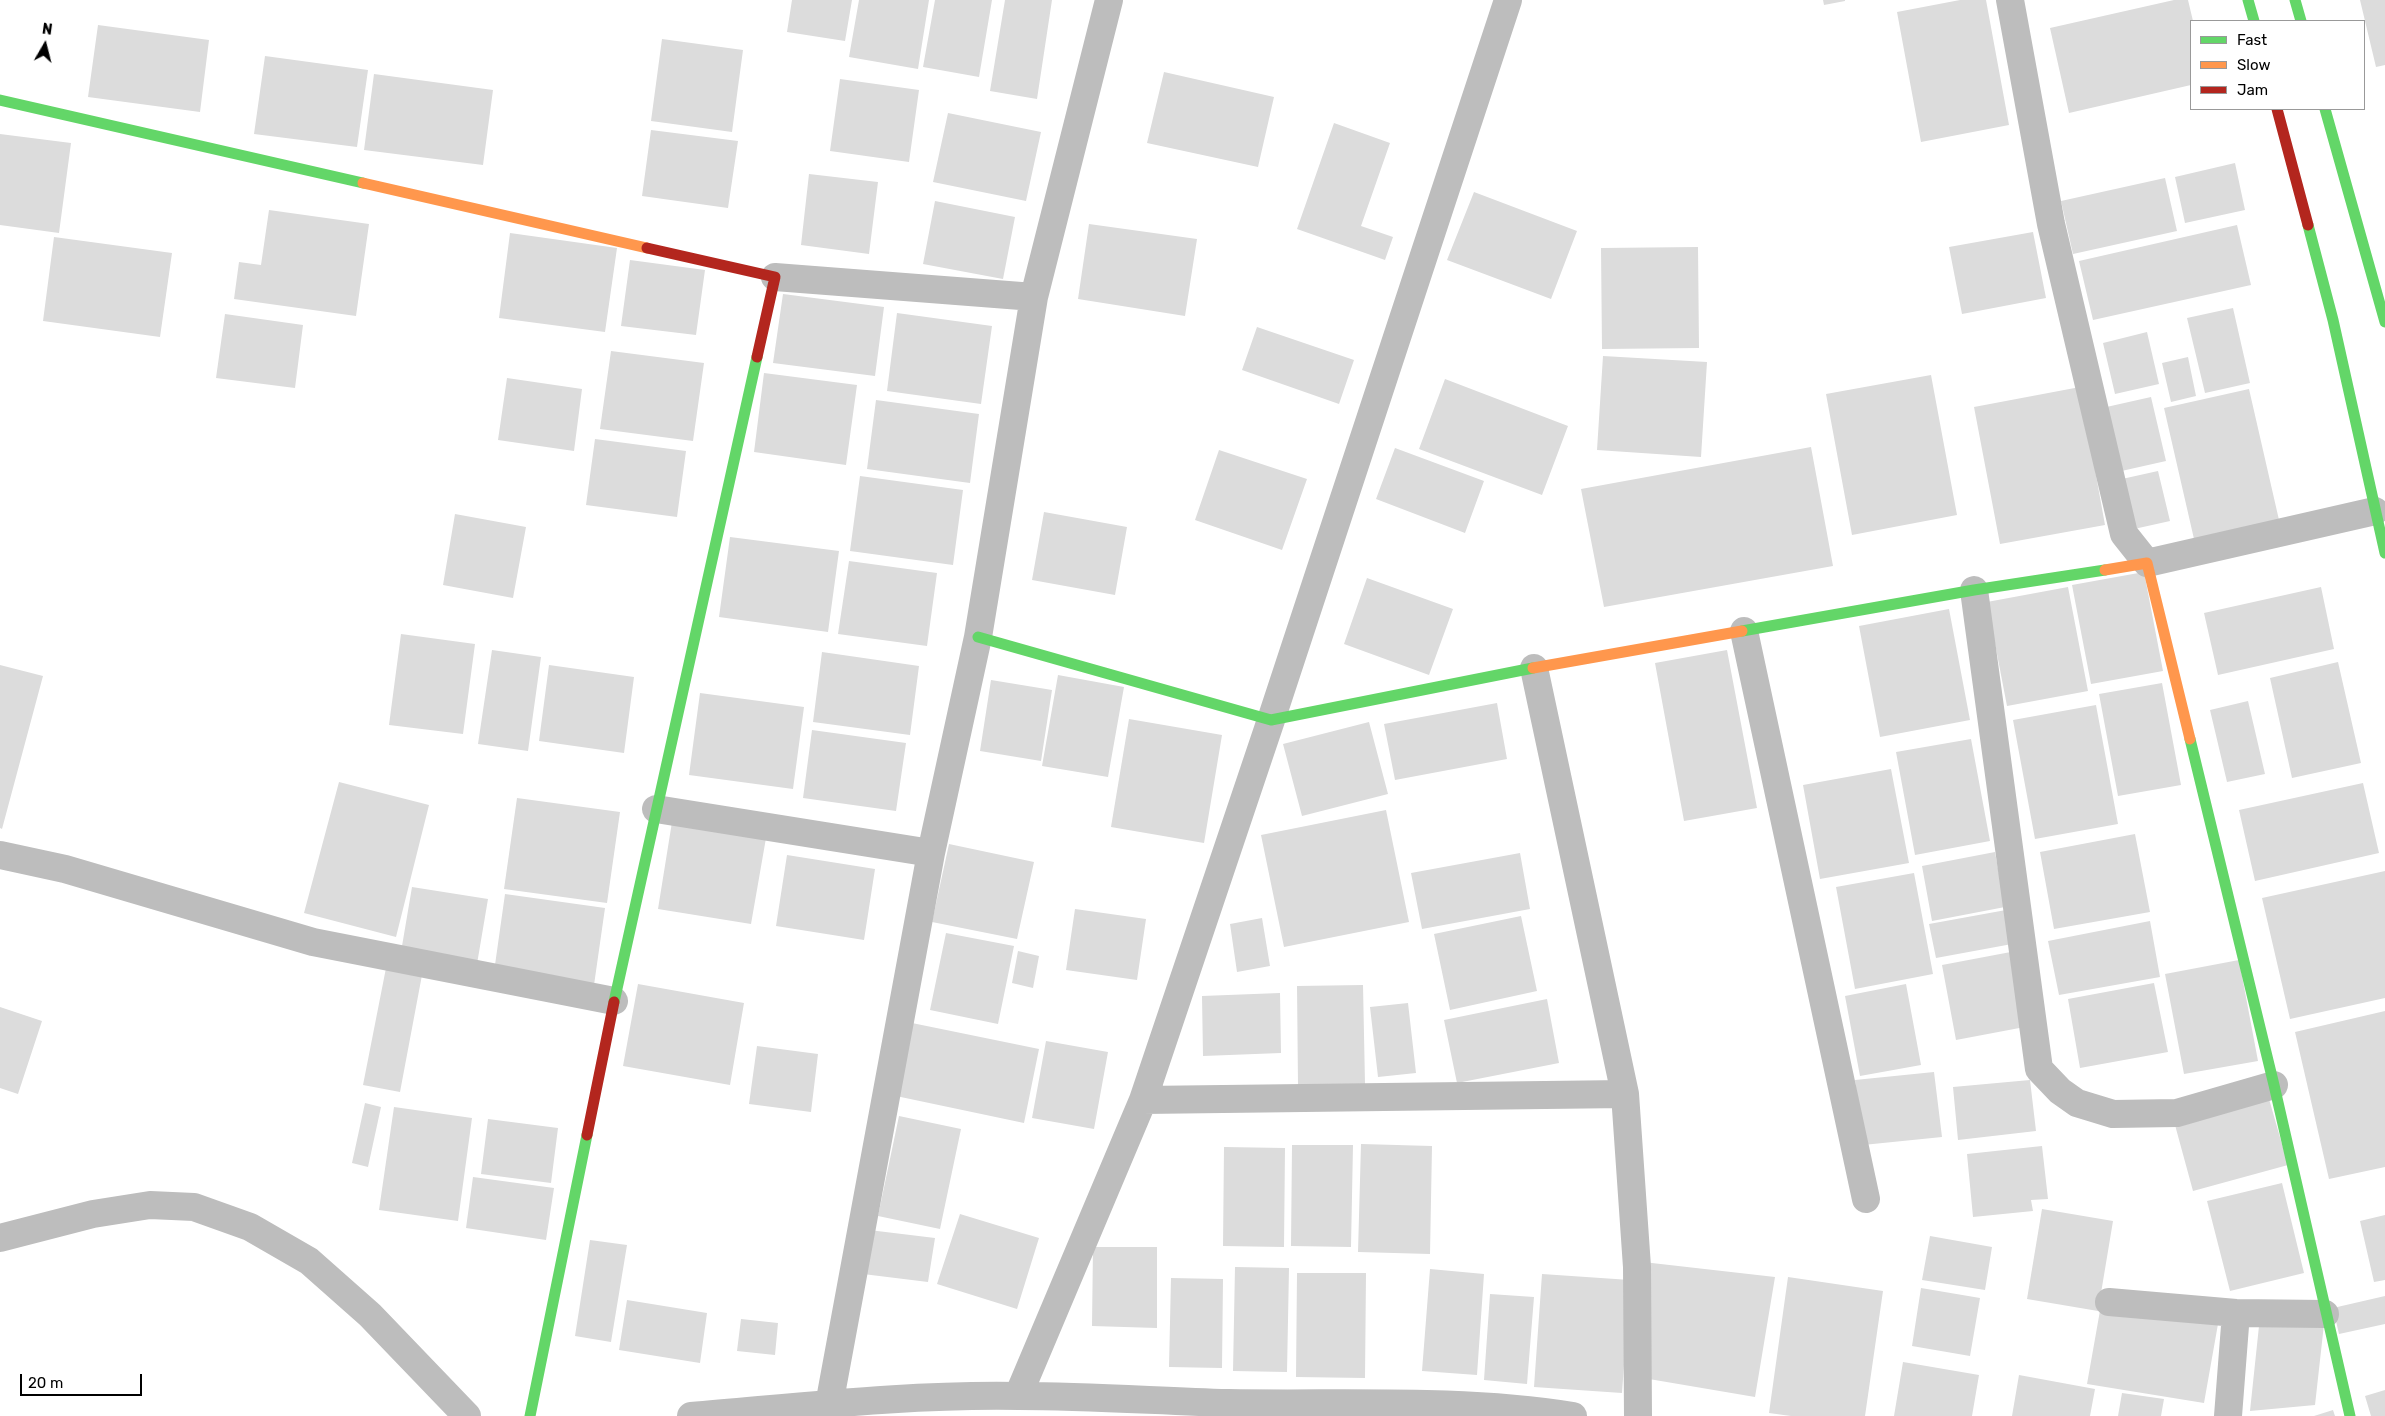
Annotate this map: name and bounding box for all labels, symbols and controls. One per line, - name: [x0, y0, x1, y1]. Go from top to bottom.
- north arrow: [20, 20, 70, 70]
- legend: [2190, 20, 2365, 110]
- text: N: [41, 21, 53, 39]
- text: Fast: [2237, 31, 2267, 49]
- text: Slow: [2237, 56, 2270, 74]
- text: Jam: [2237, 81, 2268, 99]
- scale bar: [22, 1364, 145, 1396]
- text: 20 m: [28, 1374, 63, 1392]

